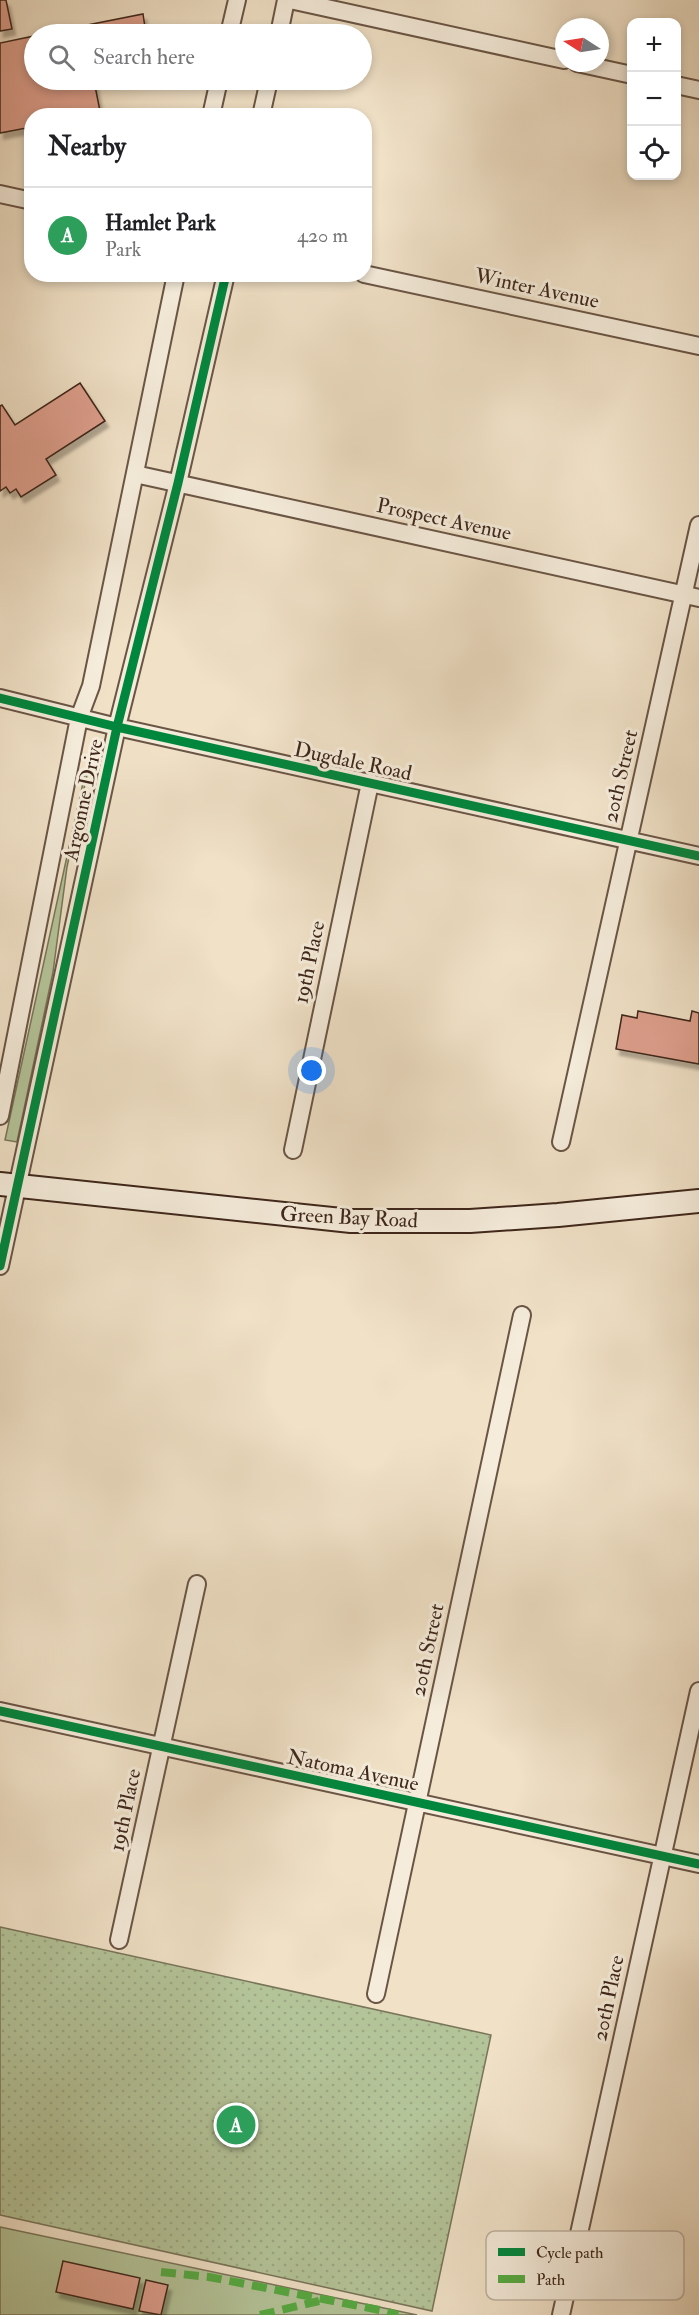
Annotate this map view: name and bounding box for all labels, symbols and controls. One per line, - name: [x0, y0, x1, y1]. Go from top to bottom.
- north arrow: [555, 18, 609, 72]
- map controls: [627, 18, 681, 180]
- button: +: [627, 18, 681, 72]
- search box: [24, 24, 372, 90]
- icon: search: [45, 41, 78, 74]
- text: Search here: [93, 43, 195, 71]
- button: −: [627, 72, 681, 126]
- button: locate: [627, 126, 681, 180]
- text: Nearby: [48, 131, 126, 163]
- text: Hamlet Park: [105, 209, 216, 237]
- text: A: [61, 223, 74, 248]
- text: 420 m: [297, 223, 348, 248]
- text: Park: [105, 237, 141, 262]
- street label: Winter Avenue: [471, 262, 602, 315]
- street label: Prospect Avenue: [374, 492, 514, 547]
- street label: 20th Street: [597, 727, 644, 825]
- street label: Argonne Drive: [57, 736, 110, 865]
- street label: Dugdale Road: [292, 736, 415, 787]
- street label: 19th Place: [288, 918, 331, 1006]
- your location: [297, 1056, 326, 1085]
- street label: Green Bay Road: [279, 1200, 419, 1235]
- street label: 20th Street: [404, 1601, 451, 1699]
- street label: Natoma Avenue: [285, 1743, 421, 1798]
- street label: 19th Place: [104, 1766, 147, 1854]
- street label: 20th Place: [586, 1952, 631, 2044]
- pin: A: [216, 2102, 256, 2148]
- legend: [486, 2231, 684, 2300]
- text: Cycle path: [536, 2243, 604, 2264]
- text: Path: [536, 2270, 566, 2290]

